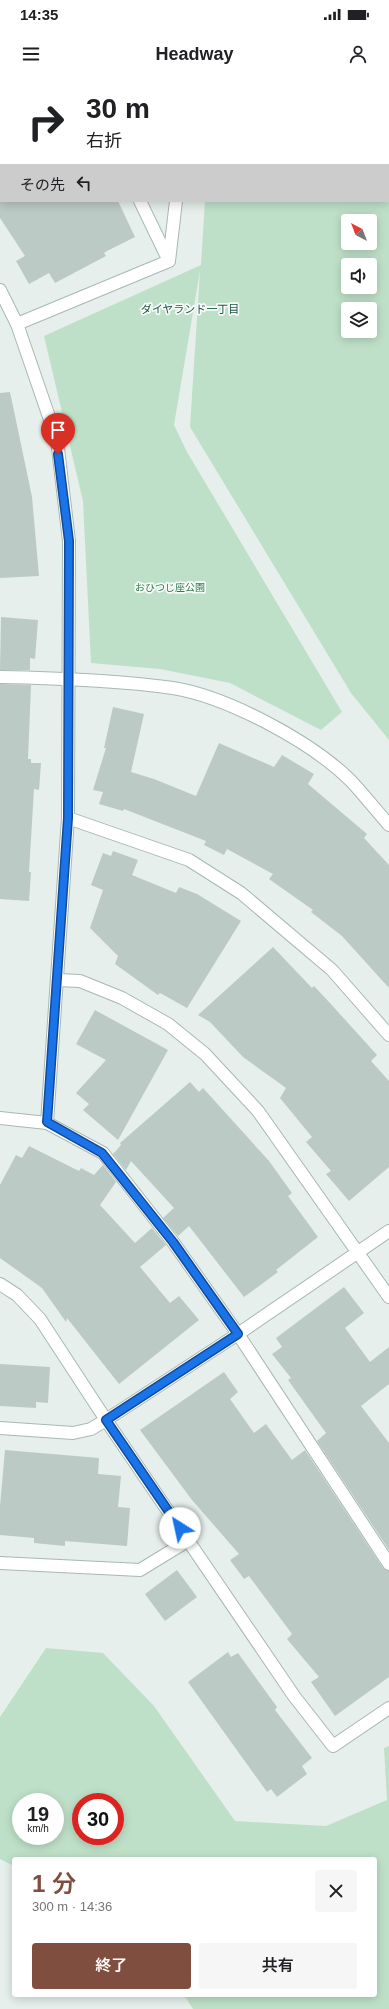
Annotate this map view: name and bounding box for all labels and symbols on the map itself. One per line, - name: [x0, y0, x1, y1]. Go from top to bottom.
- north arrow: [341, 214, 377, 250]
- district label: ダイヤランド一丁目: [141, 303, 239, 315]
- pin: [41, 413, 75, 454]
- park label: おひつじ座公園: [135, 582, 205, 593]
- position arrow: [159, 1507, 201, 1549]
- speed limit sign: 30: [72, 1793, 124, 1845]

